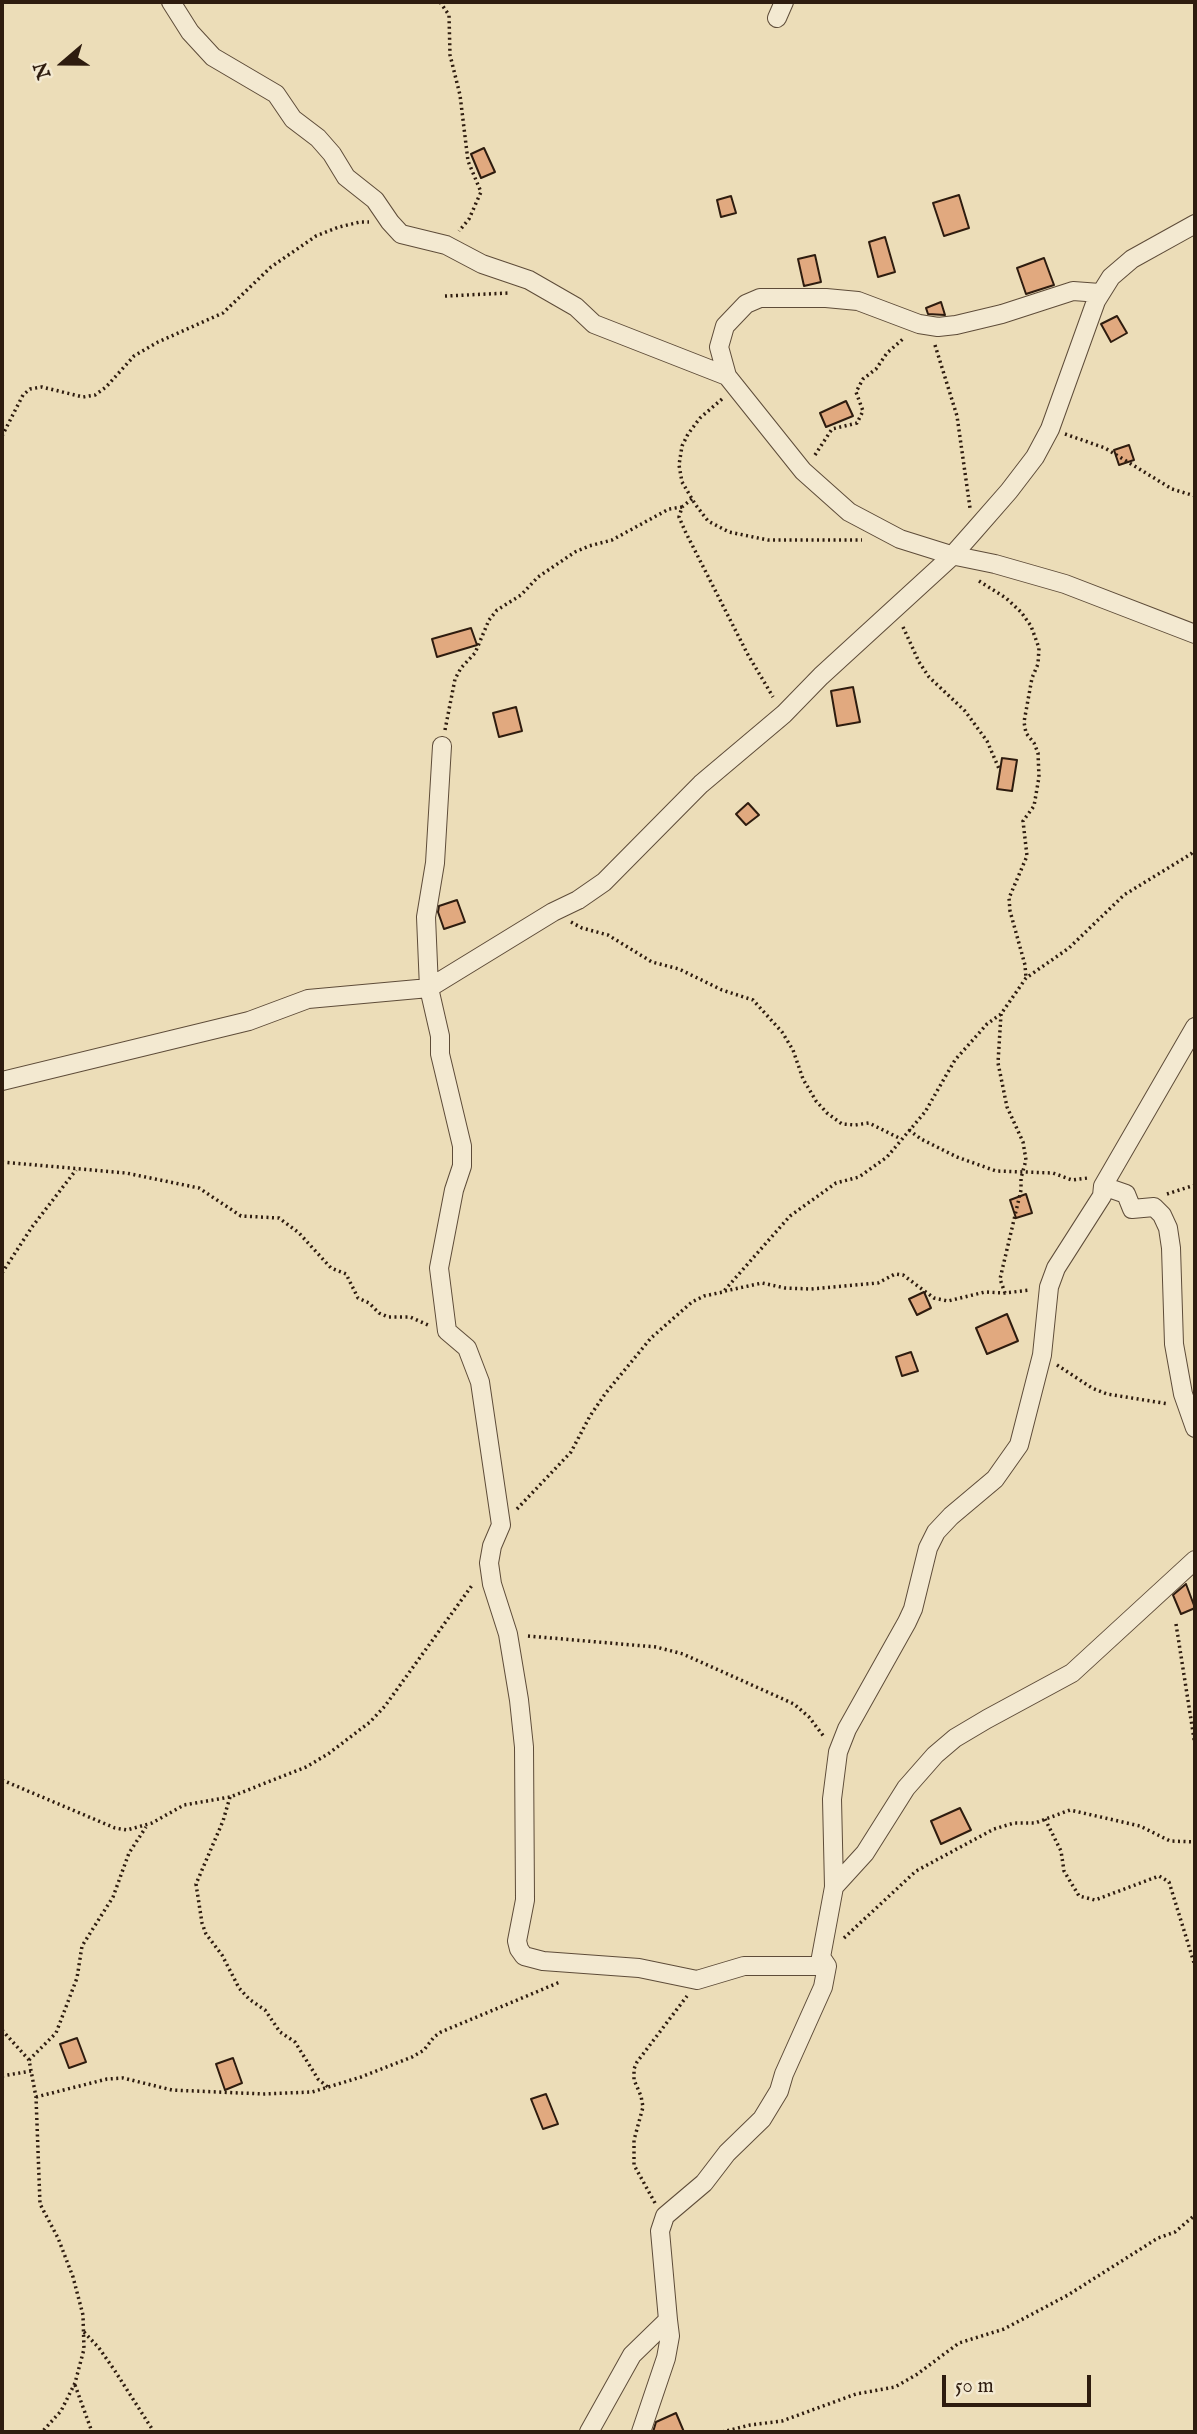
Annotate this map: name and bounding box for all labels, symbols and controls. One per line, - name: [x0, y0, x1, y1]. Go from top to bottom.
- north arrow: [28, 28, 98, 98]
- text: N: [29, 58, 57, 82]
- scale bar: [945, 2360, 1094, 2404]
- text: 50 m: [955, 2373, 994, 2400]

